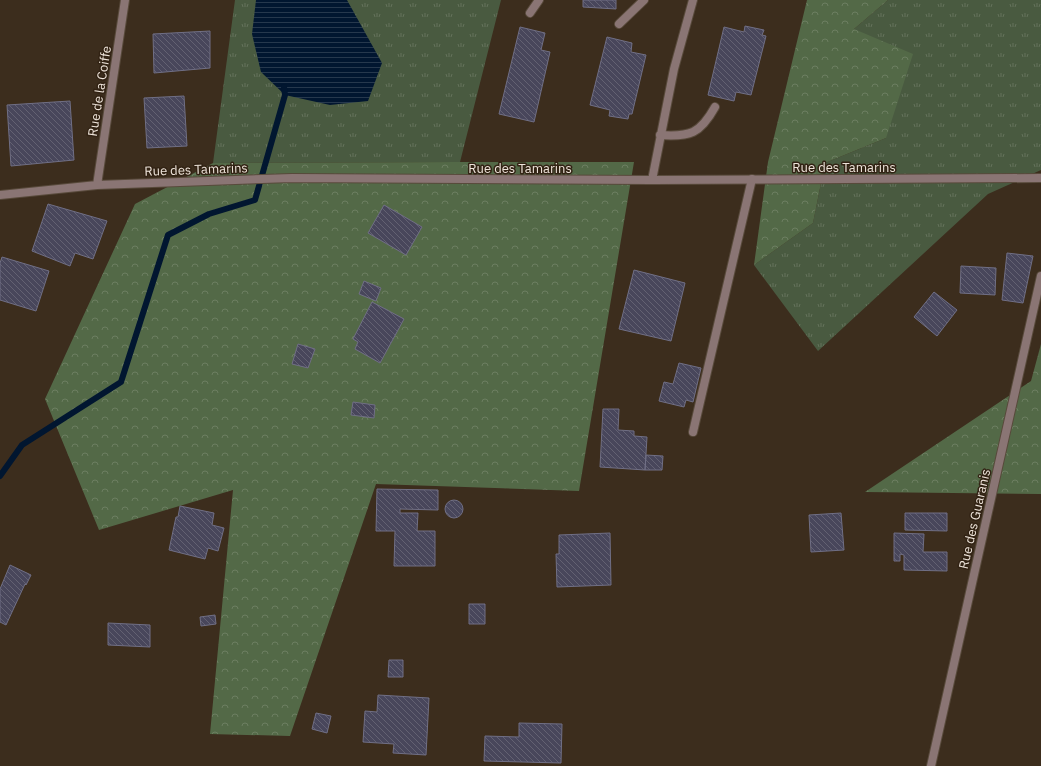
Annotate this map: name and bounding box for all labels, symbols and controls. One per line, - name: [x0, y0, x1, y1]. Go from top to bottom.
- street label: Rue de la Coiffe: [84, 45, 115, 138]
- street label: Rue des Tamarins: [144, 159, 248, 180]
- street label: Rue des Tamarins: [792, 159, 896, 176]
- street label: Rue des Tamarins: [468, 160, 572, 177]
- street label: Rue des Guaranis: [955, 468, 994, 571]

